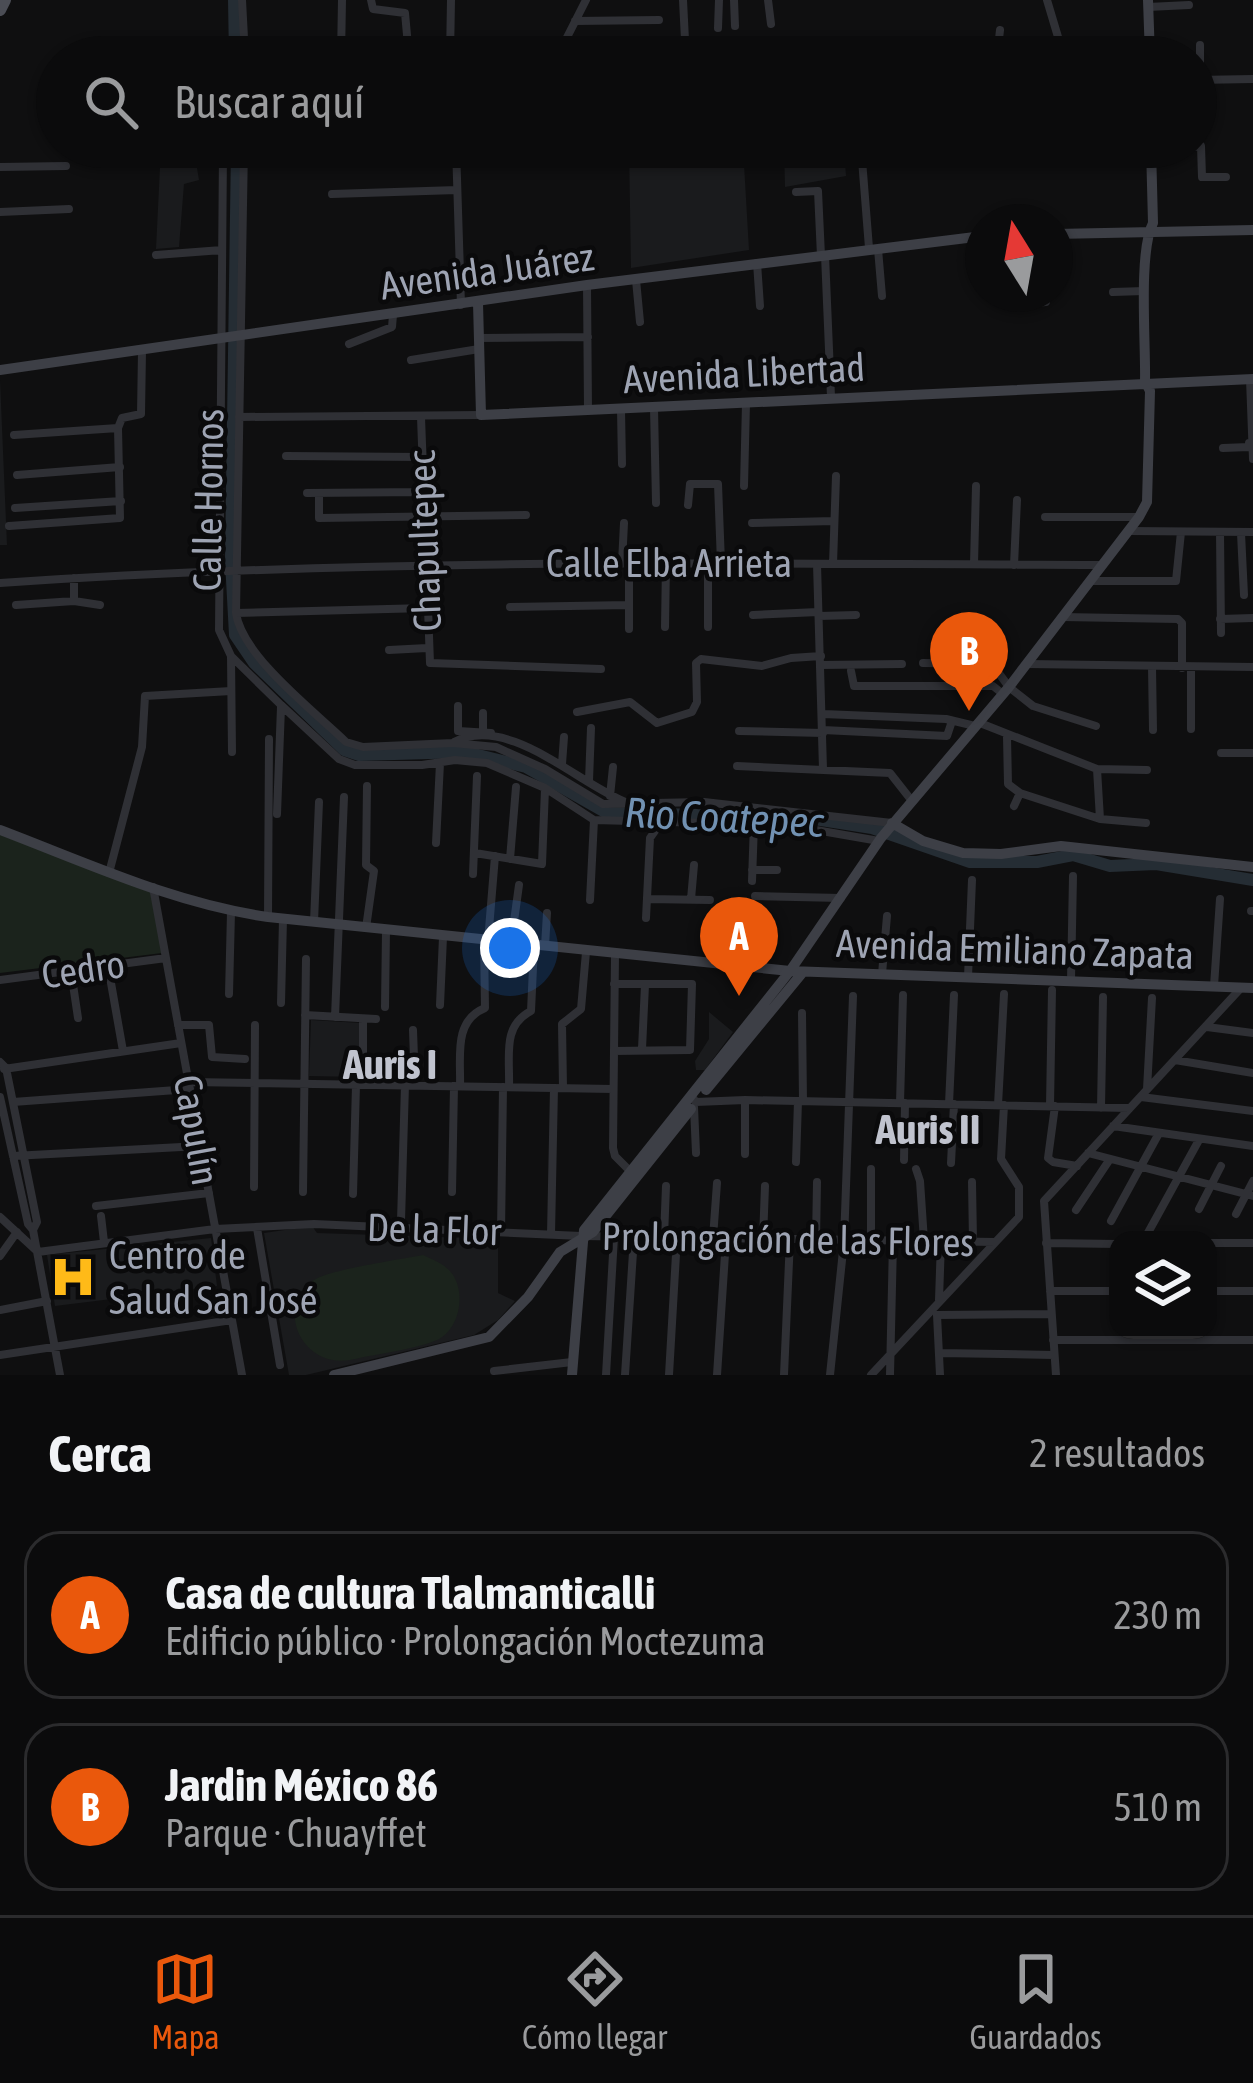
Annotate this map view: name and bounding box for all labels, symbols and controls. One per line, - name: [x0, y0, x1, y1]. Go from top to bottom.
- search box: [36, 36, 1217, 168]
- icon: search: [78, 69, 144, 135]
- text: Buscar aquí: [174, 76, 364, 128]
- north arrow: [965, 204, 1073, 312]
- street label: Avenida Juárez: [377, 234, 597, 308]
- street label: Avenida Libertad: [622, 345, 866, 401]
- street label: Calle Hornos: [184, 408, 232, 592]
- street label: Chapultepec: [399, 449, 449, 632]
- street label: Calle Elba Arrieta: [546, 541, 792, 585]
- pin: B: [930, 612, 1008, 711]
- water label: Rio Coatepec: [624, 788, 826, 846]
- pin: A: [700, 897, 778, 996]
- your location: [480, 918, 540, 978]
- street label: Avenida Emiliano Zapata: [835, 921, 1195, 977]
- street label: Cedro: [39, 941, 127, 997]
- district label: Auris I: [342, 1040, 437, 1088]
- street label: Capulín: [166, 1071, 228, 1189]
- district label: Auris II: [875, 1105, 980, 1153]
- street label: De la Flor: [366, 1205, 502, 1253]
- street label: Prolongación de las Flores: [601, 1214, 975, 1264]
- map controls: [1109, 1231, 1217, 1339]
- button: layers: [1109, 1231, 1217, 1339]
- place label: Centro de Salud San José: [109, 1233, 318, 1322]
- hospital icon: Centro de Salud San José: [48, 1252, 98, 1302]
- text: Cerca: [48, 1424, 152, 1483]
- text: 2 resultados: [1029, 1431, 1205, 1475]
- text: Casa de cultura Tlalmanticalli: [165, 1567, 655, 1619]
- text: A: [80, 1593, 100, 1637]
- text: 230 m: [1114, 1593, 1202, 1637]
- text: Edificio público · Prolongación Moctezuma: [165, 1619, 766, 1663]
- text: Jardin México 86: [165, 1759, 438, 1811]
- text: B: [81, 1785, 99, 1829]
- text: 510 m: [1114, 1785, 1202, 1829]
- text: Parque · Chuayffet: [165, 1811, 427, 1855]
- tab: Mapa: [151, 1946, 220, 2056]
- tab: Cómo llegar: [522, 1946, 667, 2056]
- tab: Guardados: [969, 1946, 1102, 2056]

